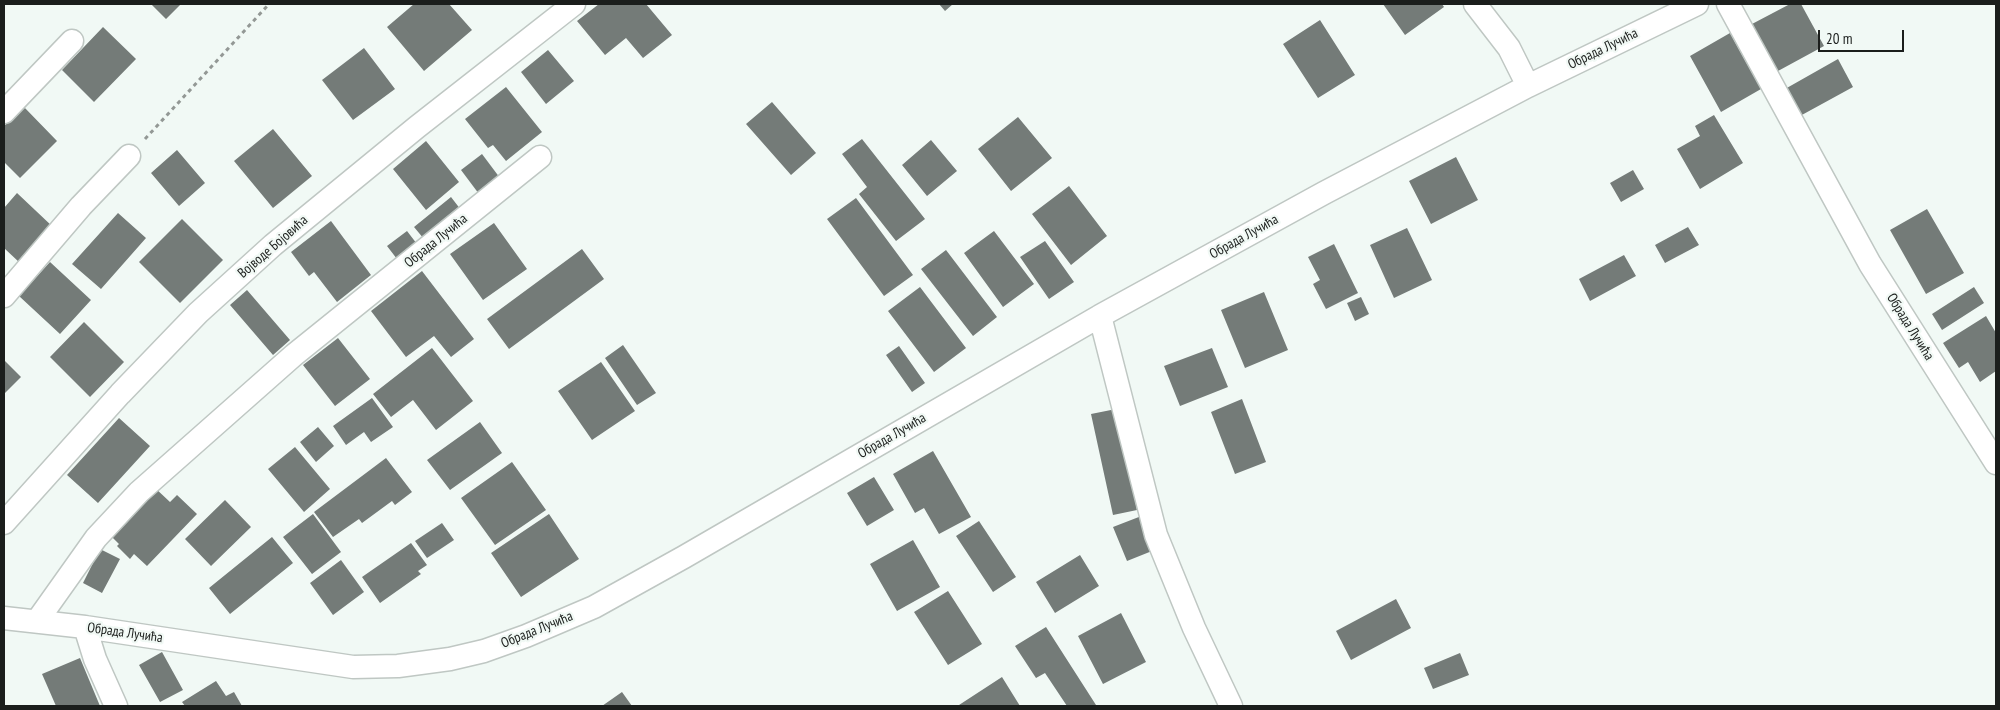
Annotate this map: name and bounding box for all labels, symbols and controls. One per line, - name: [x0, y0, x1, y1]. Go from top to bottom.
- scale bar: [1820, 20, 1906, 52]
- street label: Обрада Лучића: [1565, 25, 1641, 73]
- text: 20 m: [1826, 29, 1852, 48]
- street label: Обрада Лучића: [401, 211, 471, 271]
- street label: Обрада Лучића: [1207, 211, 1281, 263]
- street label: Војводе Бојовића: [235, 212, 311, 282]
- street label: Обрада Лучића: [1883, 290, 1937, 364]
- street label: Обрада Лучића: [855, 410, 929, 462]
- street label: Обрада Лучића: [499, 608, 575, 652]
- street label: Обрада Лучића: [86, 619, 164, 647]

